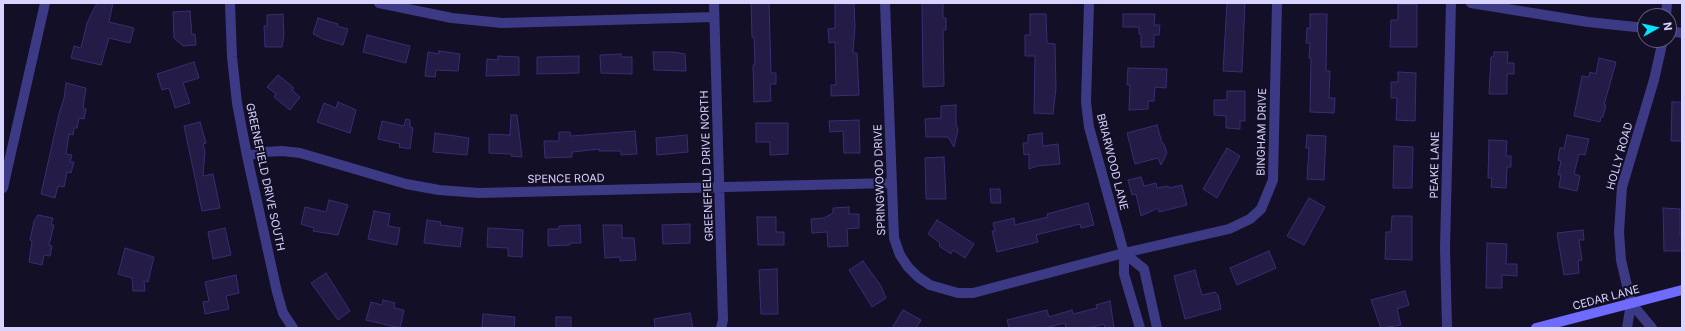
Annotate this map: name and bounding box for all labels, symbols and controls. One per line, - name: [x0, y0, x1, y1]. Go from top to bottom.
- north arrow: [1637, 8, 1677, 48]
- text: N: [1660, 21, 1675, 32]
- street label: BINGHAM DRIVE: [1255, 88, 1269, 176]
- street label: GREENEFIELD DRIVE NORTH: [698, 90, 716, 242]
- street label: GREENEFIELD DRIVE SOUTH: [243, 102, 287, 252]
- street label: BRIARWOOD LANE: [1094, 112, 1130, 212]
- street label: HOLLY ROAD: [1604, 121, 1636, 191]
- street label: SPRINGWOOD DRIVE: [871, 124, 889, 236]
- street label: PEAKE LANE: [1428, 131, 1442, 199]
- street label: SPENCE ROAD: [527, 172, 605, 186]
- street label: CEDAR LANE: [1571, 283, 1641, 313]

